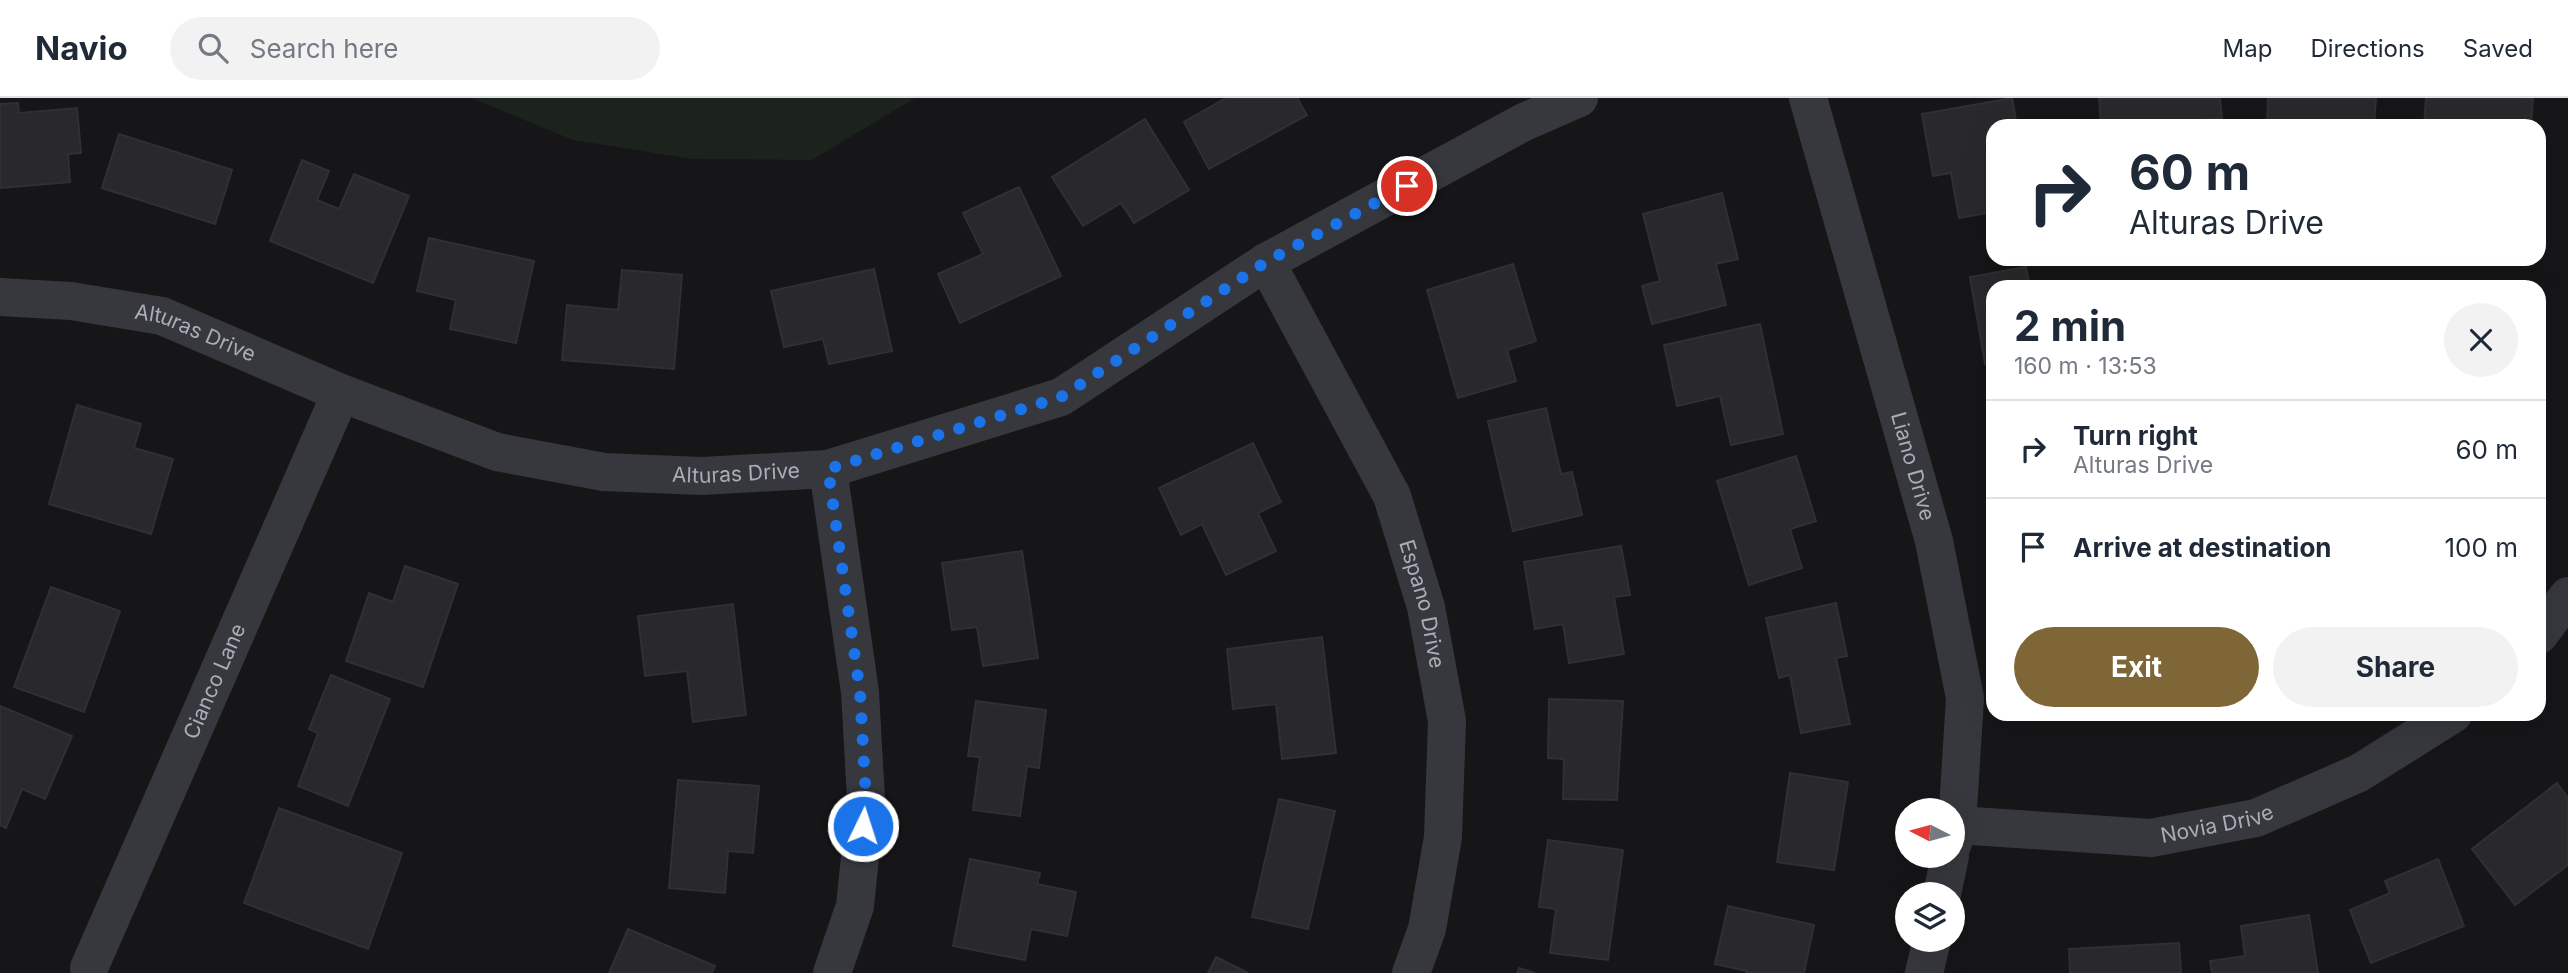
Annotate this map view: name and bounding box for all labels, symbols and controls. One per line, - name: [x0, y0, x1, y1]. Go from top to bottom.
- search box: [170, 17, 660, 80]
- text: Navio: [35, 28, 128, 68]
- icon: search: [194, 29, 232, 67]
- text: Search here: [250, 33, 398, 64]
- text: Map: [2223, 34, 2272, 63]
- text: Directions: [2310, 34, 2425, 63]
- text: Saved: [2463, 34, 2533, 63]
- text: 60 m: [2129, 143, 2250, 202]
- icon: right: [2014, 147, 2105, 238]
- pin: [1377, 156, 1437, 216]
- icon: arrive: [1388, 167, 1426, 205]
- text: Alturas Drive: [2129, 203, 2324, 242]
- street label: Alturas Drive: [133, 299, 260, 367]
- text: 2 min: [2014, 300, 2126, 351]
- button: close: [2444, 303, 2518, 377]
- text: 160 m · 13:53: [2014, 352, 2157, 380]
- street label: Liano Drive: [1886, 409, 1941, 523]
- text: Turn right: [2073, 420, 2198, 451]
- icon: right: [2014, 430, 2052, 468]
- text: 60 m: [2455, 434, 2518, 465]
- text: Alturas Drive: [2073, 451, 2213, 479]
- street label: Alturas Drive: [672, 458, 801, 488]
- icon: arrive: [2014, 528, 2052, 566]
- text: Arrive at destination: [2073, 532, 2332, 563]
- text: 100 m: [2445, 532, 2518, 563]
- street label: Espano Drive: [1394, 537, 1450, 670]
- street label: Cianco Lane: [178, 620, 250, 743]
- button: Exit: [2014, 627, 2259, 707]
- button: Share: [2273, 627, 2518, 707]
- position arrow: [826, 789, 900, 863]
- north arrow: [1895, 798, 1965, 868]
- map controls: [1895, 798, 1965, 952]
- street label: Novia Drive: [2159, 799, 2277, 848]
- button: layers: [1895, 882, 1965, 952]

